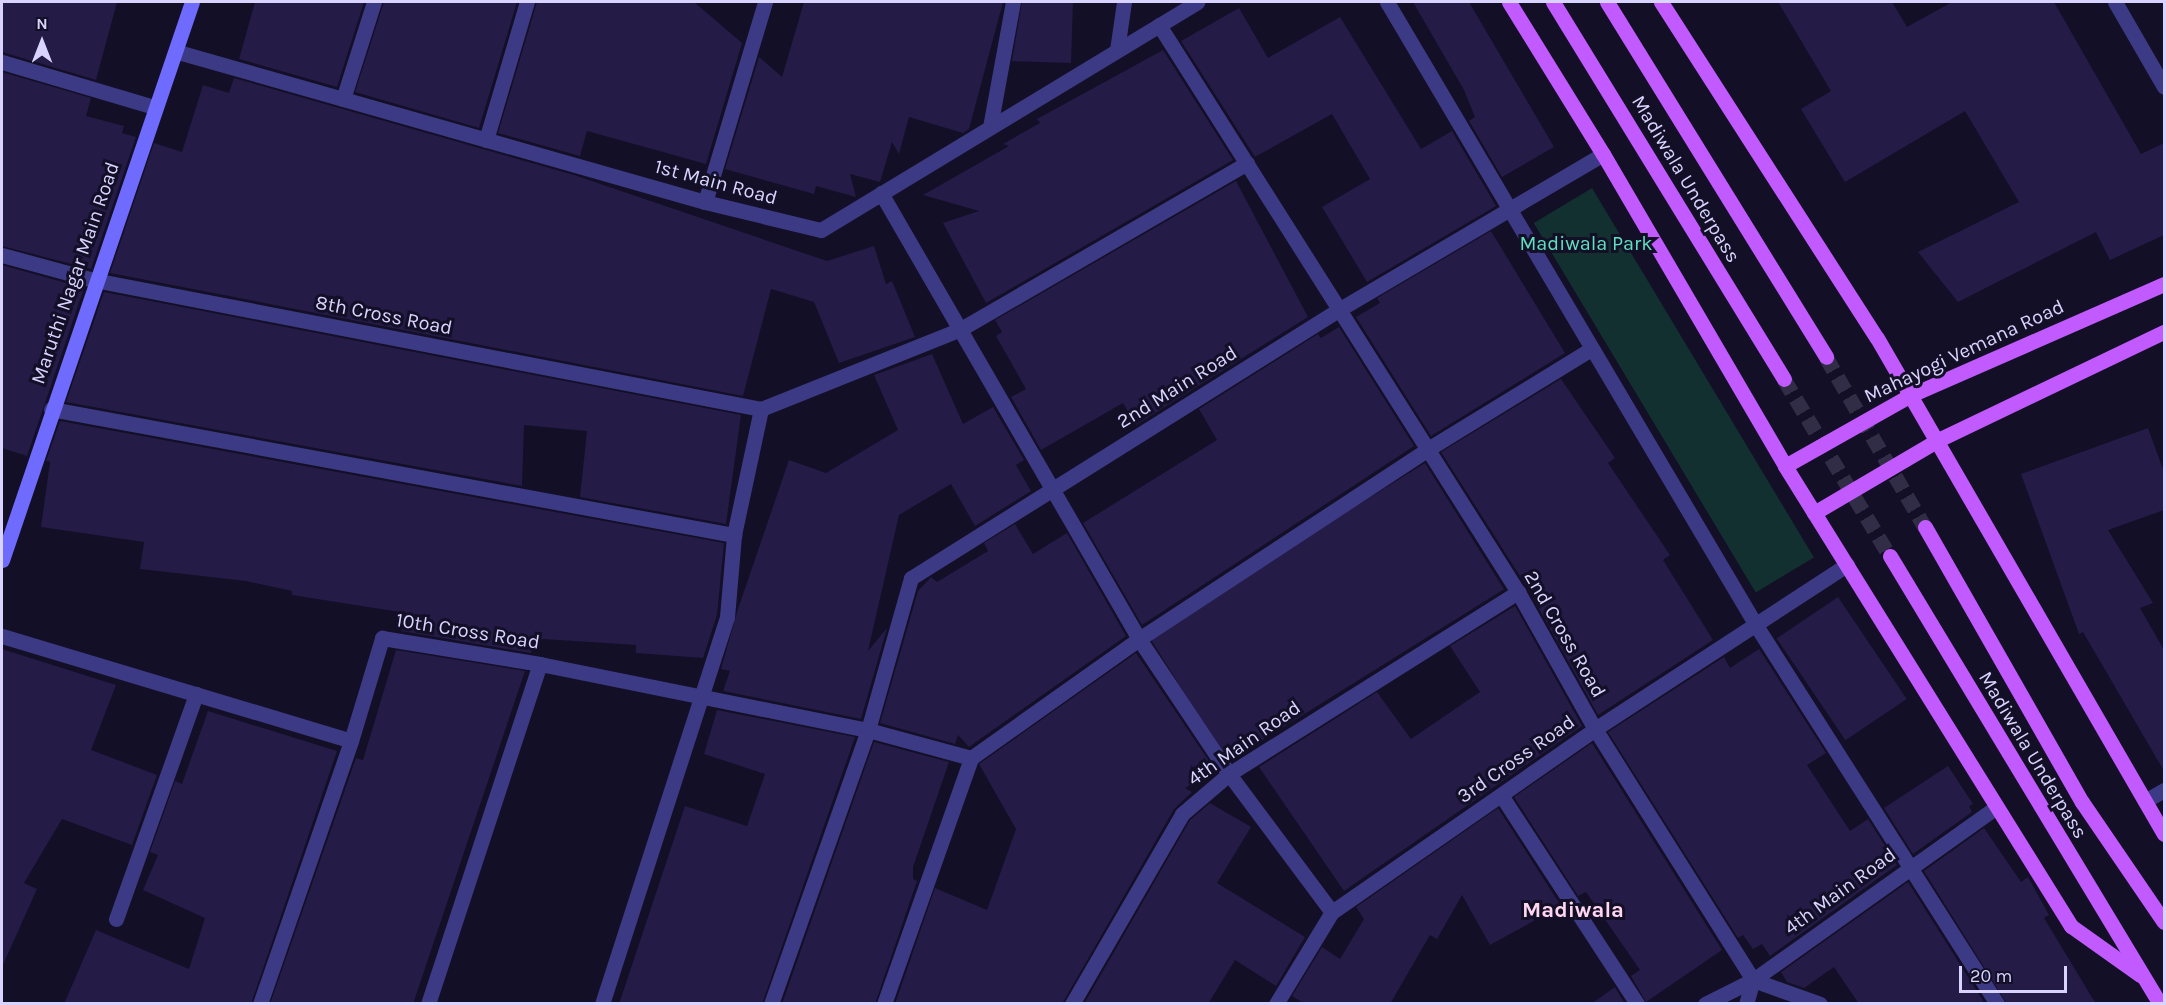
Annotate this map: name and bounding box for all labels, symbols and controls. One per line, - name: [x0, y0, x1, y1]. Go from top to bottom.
- north arrow: [12, 12, 72, 72]
- text: N: [36, 14, 48, 33]
- street label: Madiwala Underpass: [1627, 91, 1745, 267]
- street label: 1st Main Road: [652, 154, 780, 210]
- street label: Maruthi Nagar Main Road: [26, 159, 124, 387]
- park label: Madiwala Park: [1519, 231, 1653, 255]
- street label: 8th Cross Road: [314, 290, 454, 340]
- street label: Mahayogi Vemana Road: [1860, 294, 2068, 408]
- street label: 2nd Main Road: [1113, 341, 1241, 433]
- street label: 2nd Cross Road: [1519, 566, 1611, 702]
- street label: 10th Cross Road: [394, 608, 542, 654]
- street label: Madiwala Underpass: [1974, 667, 2092, 843]
- street label: 4th Main Road: [1183, 695, 1305, 791]
- street label: 3rd Cross Road: [1453, 710, 1579, 808]
- street label: 4th Main Road: [1779, 842, 1901, 940]
- district label: Madiwala: [1522, 898, 1624, 924]
- scale bar: [1962, 954, 2070, 992]
- text: 20 m: [1970, 965, 2012, 987]

